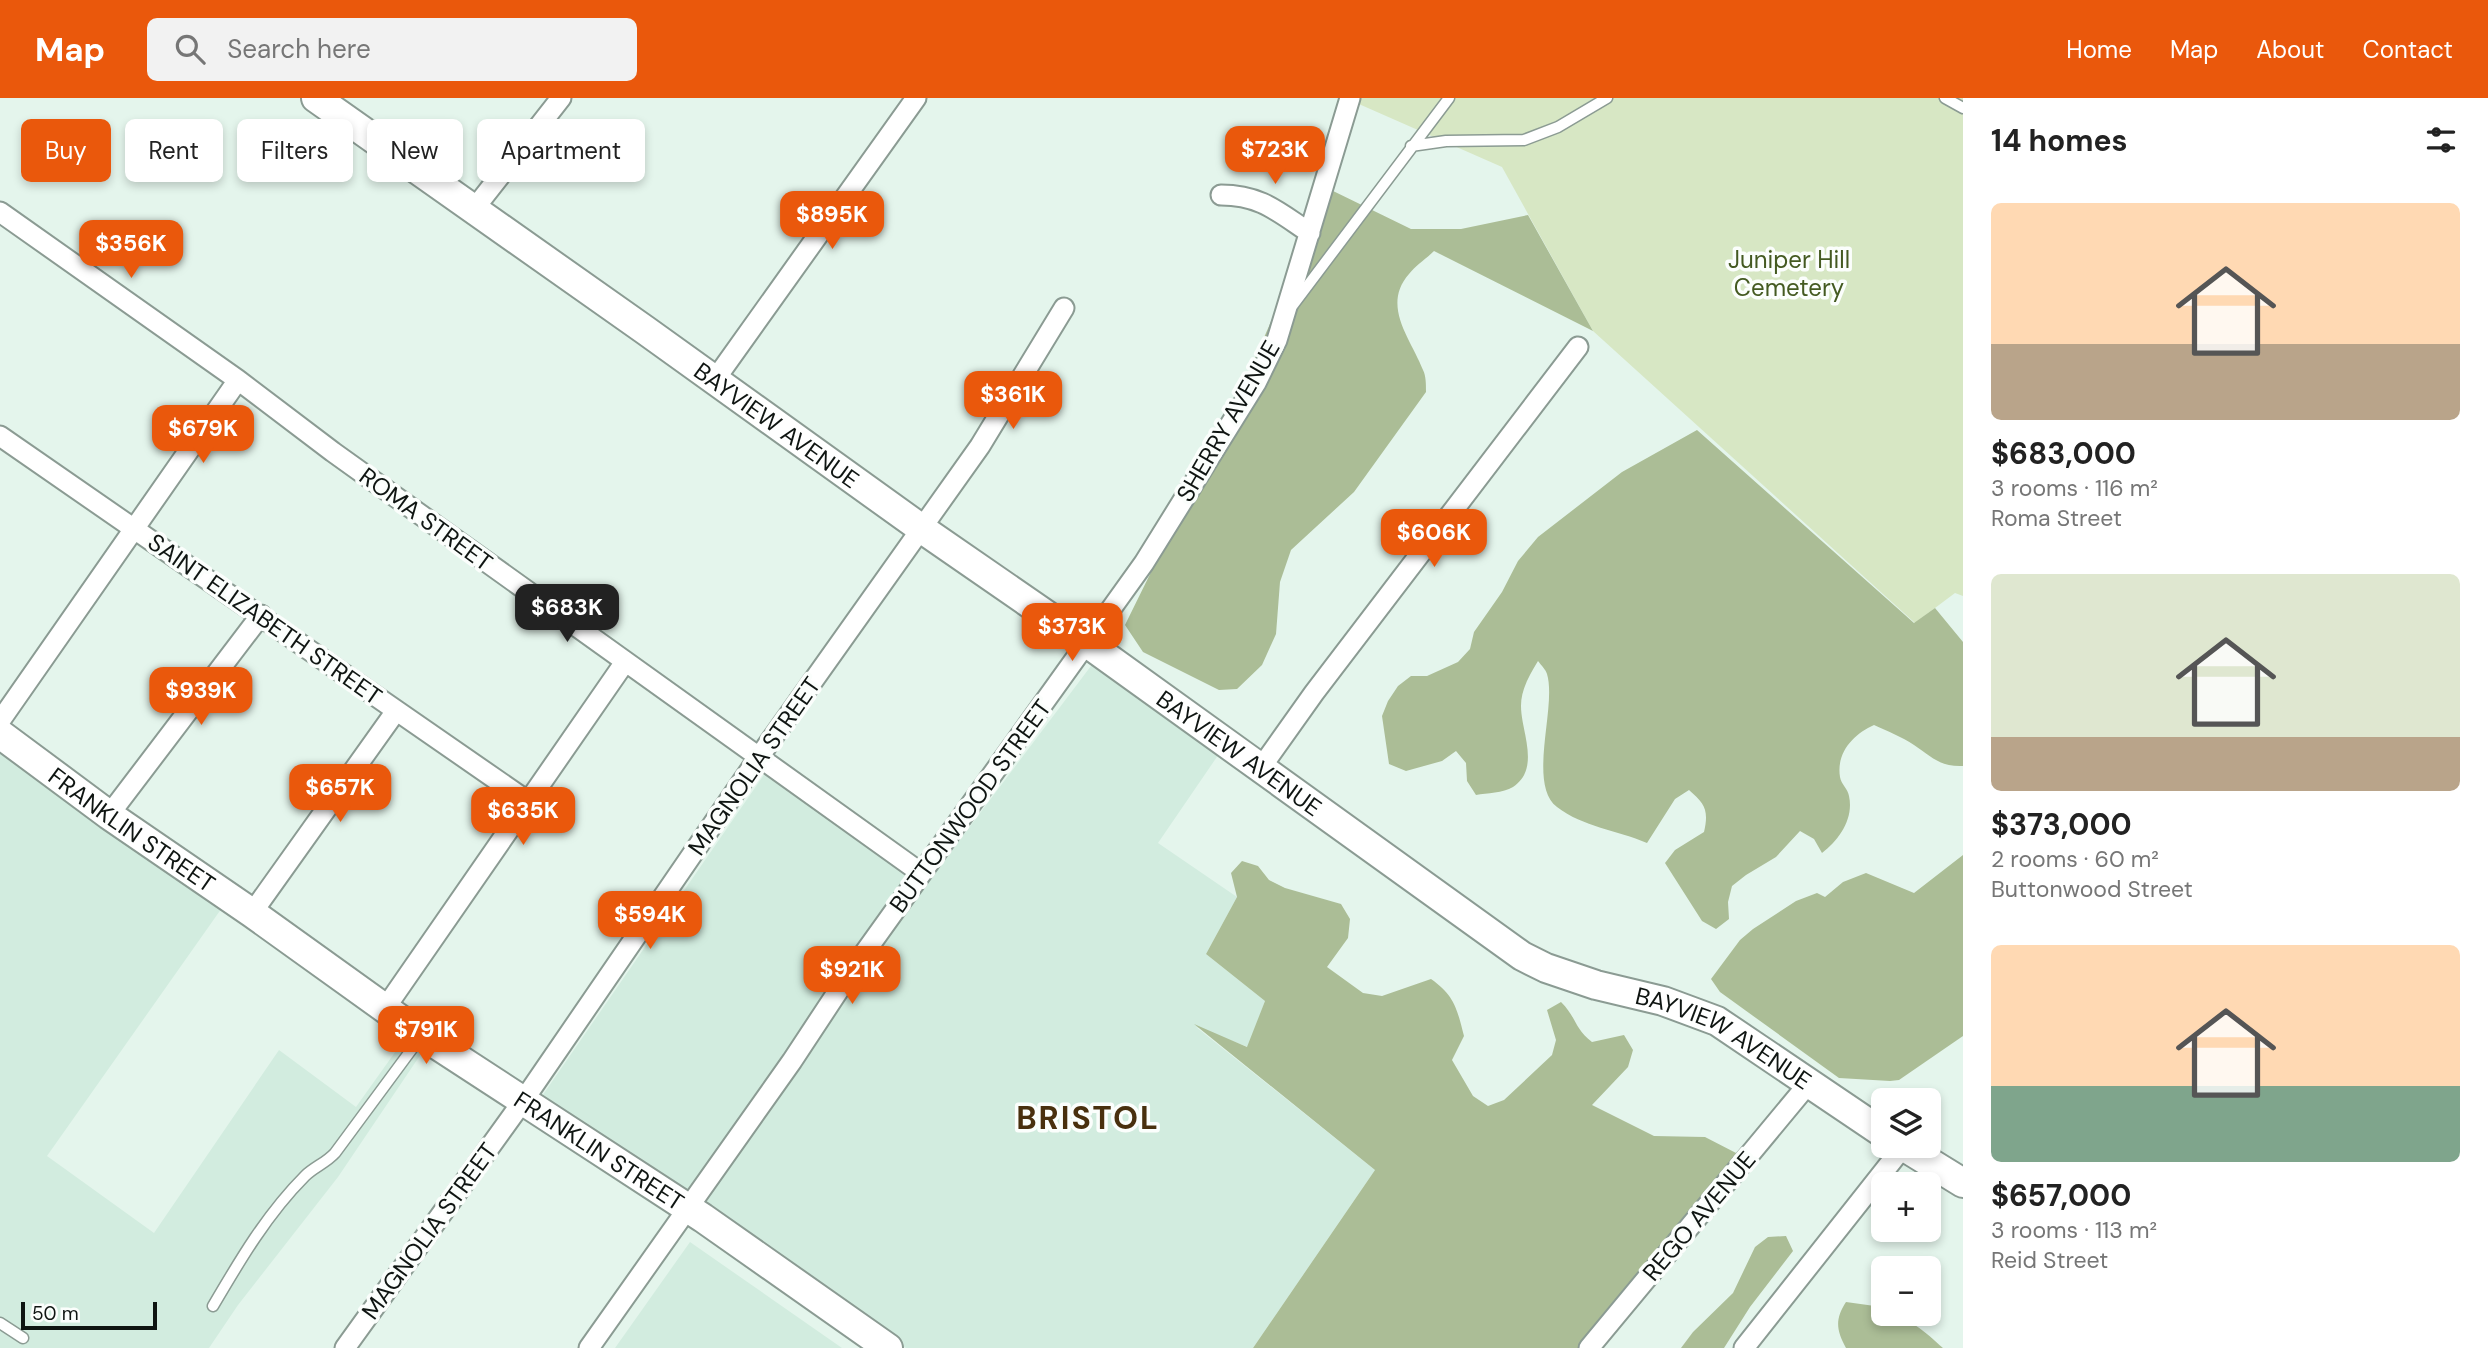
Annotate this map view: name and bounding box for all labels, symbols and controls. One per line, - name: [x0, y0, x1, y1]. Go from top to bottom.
- search box: [147, 18, 637, 81]
- text: Map: [35, 28, 105, 71]
- icon: search: [171, 30, 209, 68]
- text: Search here: [227, 32, 371, 66]
- text: Home: [2066, 34, 2132, 65]
- text: Map: [2170, 34, 2218, 65]
- text: About: [2256, 34, 2325, 65]
- text: Contact: [2363, 34, 2453, 65]
- chip: Buy: [21, 119, 111, 182]
- chip: Rent: [125, 119, 223, 182]
- chip: Filters: [237, 119, 353, 182]
- chip: New: [367, 119, 463, 182]
- chip: Apartment: [477, 119, 645, 182]
- text: 14 homes: [1991, 121, 2128, 160]
- icon: filters: [2422, 121, 2460, 159]
- pin: $723K: [1226, 126, 1324, 186]
- text: $723K: [1241, 134, 1309, 164]
- pin: $895K: [783, 192, 881, 251]
- text: $895K: [796, 199, 868, 229]
- pin: $356K: [82, 220, 180, 280]
- text: $356K: [95, 228, 167, 258]
- park label: Juniper Hill Cemetery: [1728, 244, 1850, 303]
- icon: home: [2163, 248, 2289, 374]
- street label: SHERRY AVENUE: [1169, 335, 1287, 507]
- street label: BAYVIEW AVENUE: [688, 355, 866, 495]
- pin: $361K: [964, 372, 1062, 431]
- text: $361K: [980, 379, 1046, 409]
- pin: $679K: [154, 406, 252, 465]
- text: $679K: [168, 413, 238, 443]
- text: $683,000: [1991, 434, 2136, 473]
- street label: ROMA STREET: [353, 460, 499, 578]
- text: 3 rooms · 116 m²: [1991, 473, 2158, 503]
- text: Roma Street: [1991, 503, 2122, 533]
- pin: $606K: [1385, 510, 1483, 569]
- text: $606K: [1397, 517, 1471, 547]
- street label: SAINT ELIZABETH STREET: [142, 526, 388, 712]
- pin: $683K: [518, 584, 616, 644]
- text: $683K: [531, 592, 603, 622]
- pin: $373K: [1023, 603, 1121, 663]
- text: $373K: [1038, 611, 1106, 641]
- icon: home: [2163, 619, 2289, 745]
- pin: $939K: [152, 668, 250, 727]
- street label: MAGNOLIA STREET: [681, 671, 827, 861]
- text: $939K: [165, 675, 237, 705]
- street label: BAYVIEW AVENUE: [1151, 683, 1328, 823]
- street label: BUTTONWOOD STREET: [882, 693, 1058, 919]
- street label: FRANKLIN STREET: [43, 760, 221, 899]
- pin: $657K: [291, 764, 389, 824]
- text: $657K: [305, 772, 375, 802]
- pin: $635K: [474, 788, 572, 847]
- text: $635K: [487, 795, 559, 825]
- text: $373,000: [1991, 805, 2132, 844]
- text: 2 rooms · 60 m²: [1991, 844, 2159, 874]
- text: Buttonwood Street: [1991, 874, 2193, 904]
- pin: $594K: [601, 892, 699, 951]
- text: $594K: [614, 899, 686, 929]
- pin: $921K: [803, 946, 901, 1006]
- text: $921K: [820, 954, 885, 984]
- street label: BAYVIEW AVENUE: [1632, 979, 1818, 1096]
- icon: home: [2163, 990, 2289, 1116]
- pin: $791K: [377, 1006, 475, 1066]
- text: $791K: [394, 1014, 458, 1044]
- street label: FRANKLIN STREET: [508, 1084, 690, 1217]
- map controls: [1871, 1088, 1941, 1326]
- button: layers: [1871, 1088, 1941, 1158]
- district label: BRISTOL: [1016, 1097, 1160, 1139]
- street label: MAGNOLIA STREET: [354, 1137, 504, 1325]
- street label: REGO AVENUE: [1636, 1145, 1762, 1287]
- button: +: [1871, 1172, 1941, 1242]
- text: $657,000: [1991, 1176, 2131, 1215]
- text: 3 rooms · 113 m²: [1991, 1215, 2157, 1245]
- text: Reid Street: [1991, 1245, 2108, 1275]
- button: −: [1871, 1256, 1941, 1326]
- scale bar: [21, 1299, 158, 1331]
- text: 50 m: [32, 1301, 79, 1326]

